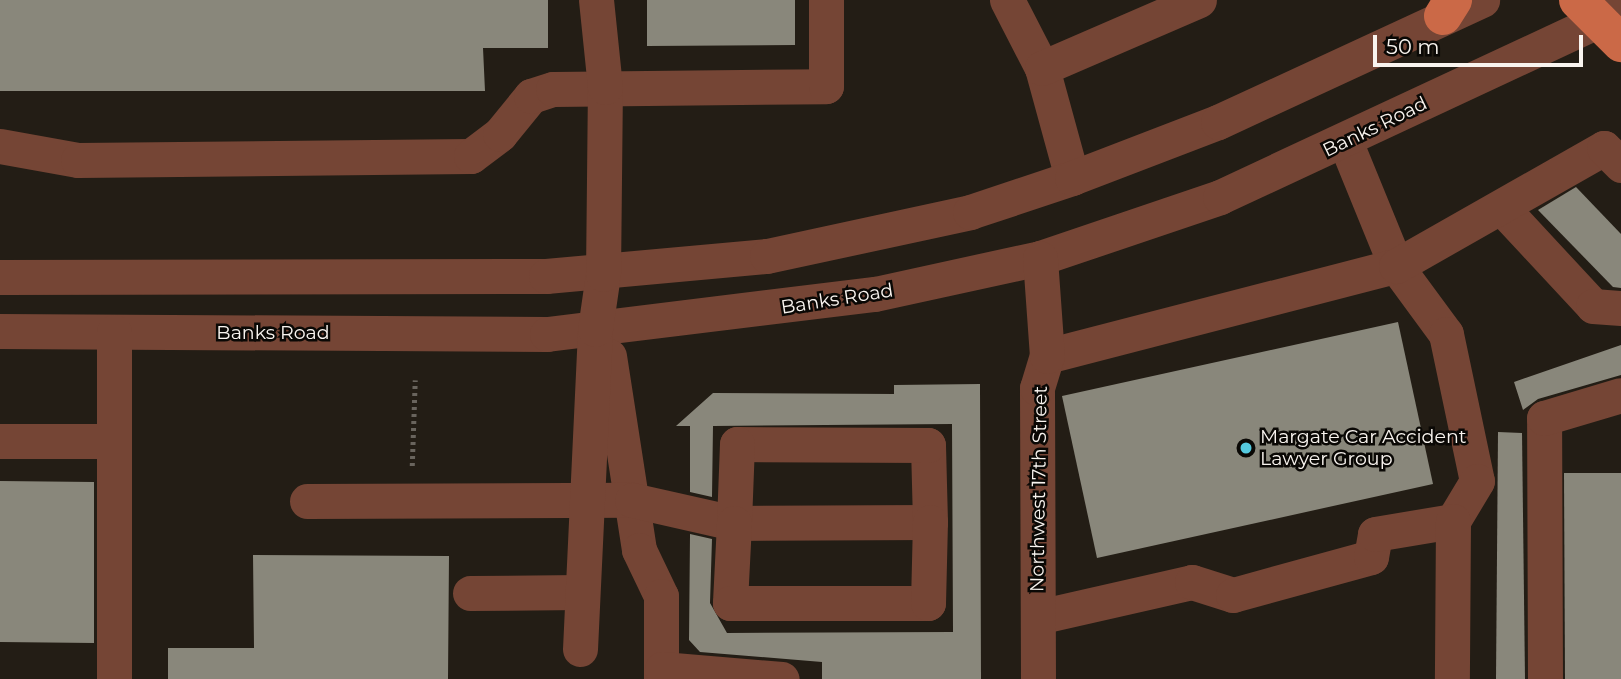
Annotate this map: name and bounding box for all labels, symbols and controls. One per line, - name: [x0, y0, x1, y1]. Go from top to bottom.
- scale bar: [1376, 21, 1586, 65]
- text: 50 m: [1386, 34, 1440, 59]
- street label: Banks Road: [1319, 92, 1431, 162]
- street label: Banks Road: [779, 279, 895, 319]
- street label: Banks Road: [216, 322, 330, 344]
- street label: Northwest 17th Street: [1026, 386, 1052, 592]
- place label: Margate Car Accident Lawyer Group: [1260, 426, 1467, 470]
- marker: Margate Car Accident Lawyer Group: [1238, 440, 1254, 456]

